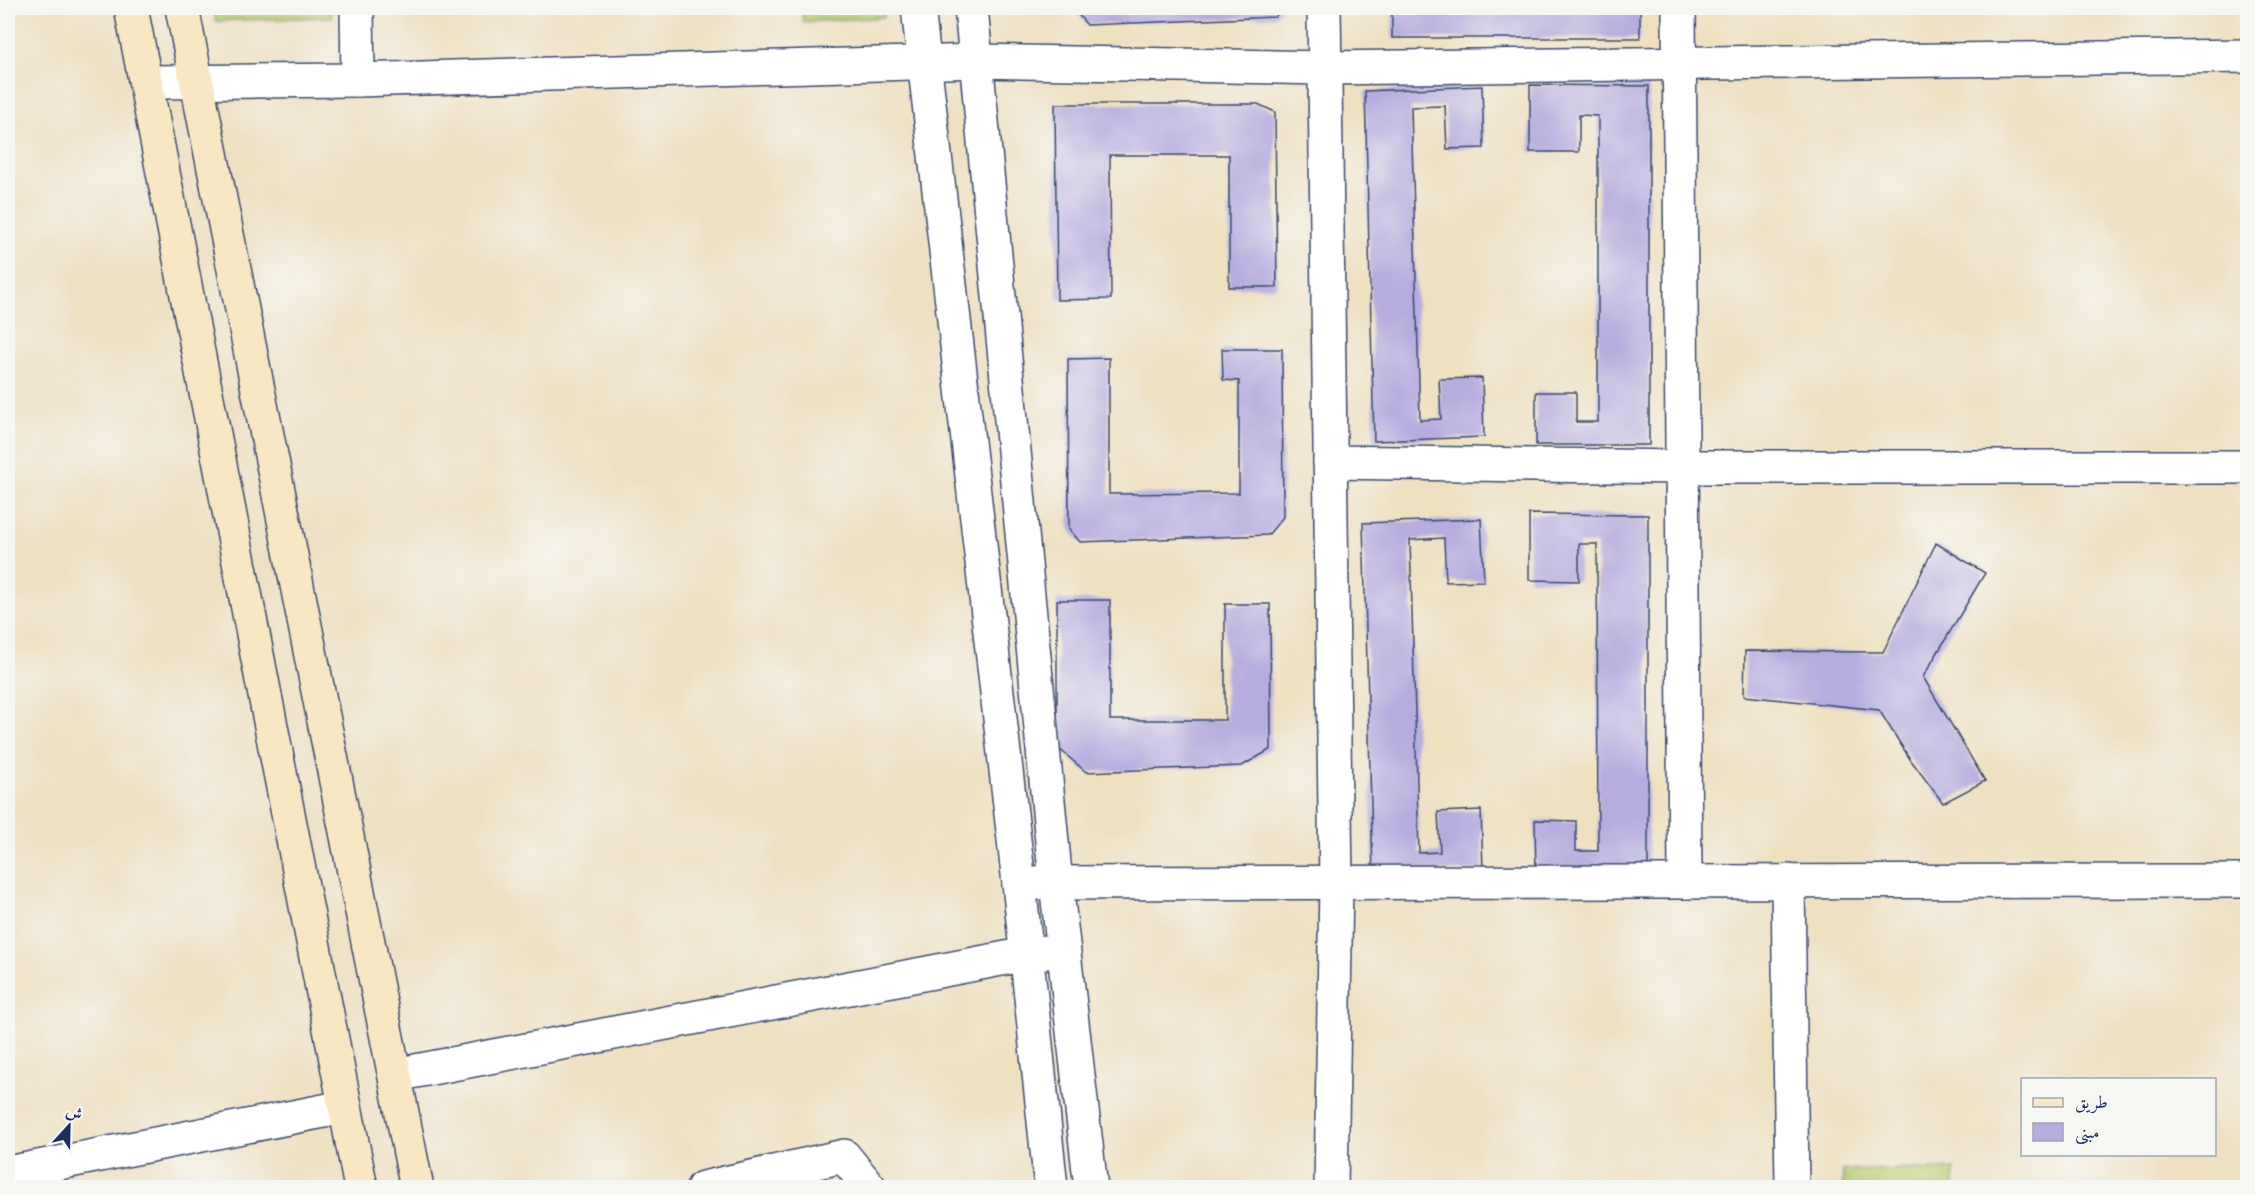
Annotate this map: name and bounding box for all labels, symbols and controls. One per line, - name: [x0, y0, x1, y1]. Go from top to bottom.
- legend: [2021, 1078, 2216, 1156]
- text: طريق: [2075, 1091, 2108, 1114]
- north arrow: [39, 1096, 99, 1156]
- text: ش: [64, 1100, 86, 1124]
- text: مبنى: [2075, 1121, 2100, 1145]

